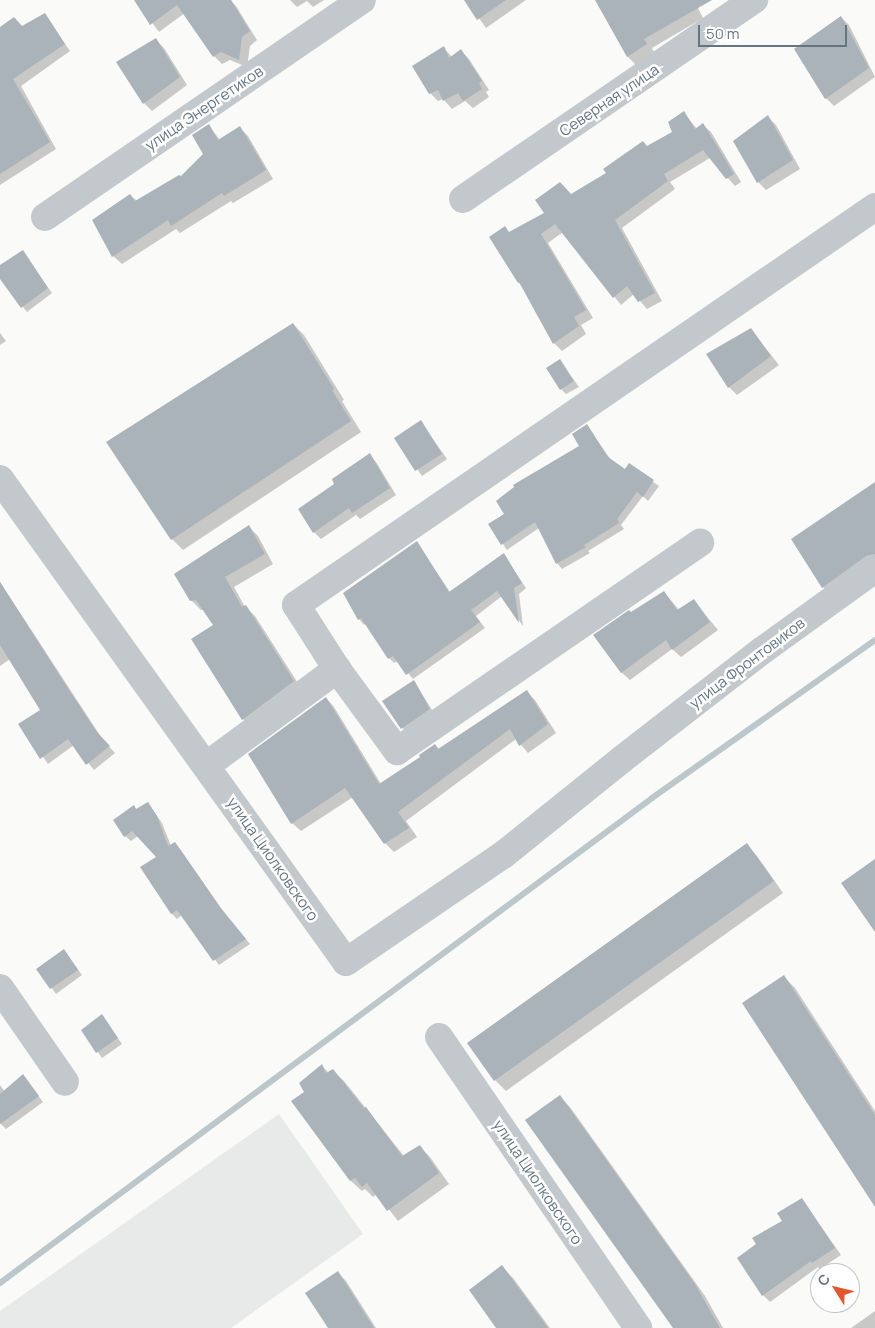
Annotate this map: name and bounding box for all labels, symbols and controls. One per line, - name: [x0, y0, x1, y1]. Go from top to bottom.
- scale bar: [700, 15, 849, 47]
- text: 50 m: [706, 23, 740, 44]
- street label: Северная улица: [556, 60, 662, 140]
- street label: улица Энергетиков: [142, 62, 266, 154]
- street label: улица Фронтовиков: [686, 614, 808, 712]
- street label: улица Циолковского: [224, 794, 322, 924]
- street label: улица Циолковского: [490, 1116, 586, 1248]
- north arrow: [810, 1263, 860, 1313]
- text: С: [813, 1270, 834, 1289]

